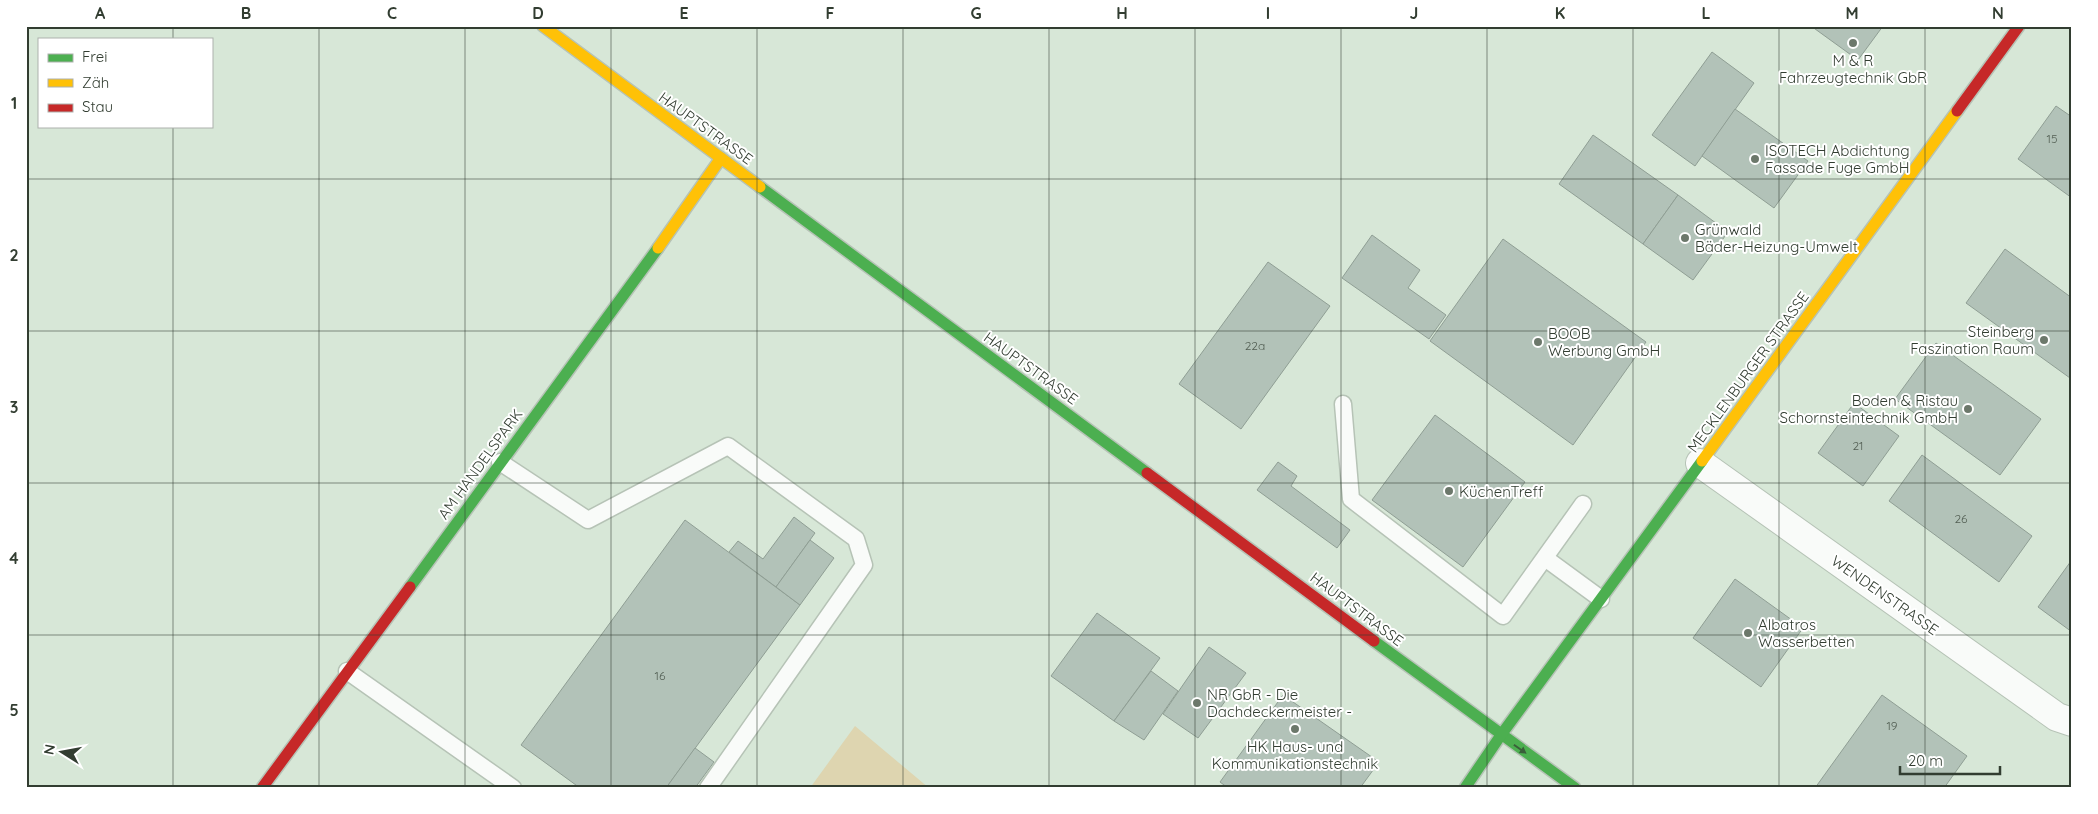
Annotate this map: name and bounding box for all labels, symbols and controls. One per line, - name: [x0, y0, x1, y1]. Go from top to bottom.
- text: A: [95, 3, 106, 23]
- text: B: [241, 3, 251, 23]
- text: C: [387, 3, 397, 23]
- text: D: [532, 3, 544, 23]
- text: E: [679, 3, 689, 23]
- text: F: [826, 3, 835, 23]
- text: G: [970, 3, 982, 23]
- text: H: [1116, 3, 1128, 23]
- text: I: [1266, 3, 1270, 23]
- text: J: [1410, 3, 1418, 23]
- text: K: [1555, 3, 1565, 23]
- text: L: [1702, 3, 1711, 23]
- text: M: [1845, 3, 1859, 23]
- text: N: [1992, 3, 2004, 23]
- marker: M & R Fahrzeugtechnik GbR: [1847, 37, 1859, 49]
- legend: [38, 38, 212, 128]
- text: Frei: [82, 47, 108, 66]
- place label: M & R Fahrzeugtechnik GbR: [1779, 51, 1927, 87]
- text: Zäh: [82, 73, 109, 92]
- street label: HAUPTSTRASSE: [655, 87, 757, 169]
- text: 1: [11, 93, 17, 113]
- text: Stau: [82, 97, 113, 116]
- house number: 15: [2047, 131, 2057, 146]
- place label: ISOTECH Abdichtung Fassade Fuge GmbH: [1765, 141, 1910, 177]
- marker: ISOTECH Abdichtung Fassade Fuge GmbH: [1749, 153, 1761, 165]
- place label: Grünwald Bäder-Heizung-Umwelt: [1695, 220, 1858, 256]
- marker: Grünwald Bäder-Heizung-Umwelt: [1679, 232, 1691, 244]
- text: 2: [9, 245, 19, 265]
- street label: MECKLENBURGER STRASSE: [1683, 288, 1813, 456]
- place label: Steinberg Faszination Raum: [1910, 322, 2034, 358]
- place label: BOOB Werbung GmbH: [1548, 324, 1660, 360]
- street label: HAUPTSTRASSE: [980, 327, 1082, 409]
- marker: Steinberg Faszination Raum: [2038, 334, 2050, 346]
- marker: BOOB Werbung GmbH: [1532, 336, 1544, 348]
- house number: 22a: [1245, 338, 1265, 353]
- place label: Boden & Ristau Schornsteintechnik GmbH: [1780, 391, 1958, 427]
- text: 3: [10, 397, 18, 417]
- marker: Boden & Ristau Schornsteintechnik GmbH: [1962, 403, 1974, 415]
- street label: AM HANDELSPARK: [434, 405, 526, 523]
- house number: 21: [1852, 438, 1864, 453]
- place label: KüchenTreff: [1459, 482, 1544, 501]
- marker: KüchenTreff: [1443, 485, 1455, 497]
- house number: 26: [1954, 511, 1968, 526]
- text: 4: [9, 548, 19, 568]
- street label: WENDENSTRASSE: [1828, 551, 1942, 639]
- street label: HAUPTSTRASSE: [1307, 568, 1407, 650]
- place label: Albatros Wasserbetten: [1758, 615, 1855, 651]
- marker: Albatros Wasserbetten: [1742, 627, 1754, 639]
- house number: 16: [655, 668, 666, 683]
- place label: NR GbR - Die Dachdeckermeister -: [1207, 685, 1352, 721]
- marker: NR GbR - Die Dachdeckermeister -: [1191, 697, 1203, 709]
- text: 5: [9, 700, 19, 720]
- house number: 19: [1886, 718, 1898, 733]
- marker: HK Haus- und Kommunikationstechnik: [1289, 723, 1301, 735]
- north arrow: [38, 726, 88, 776]
- place label: HK Haus- und Kommunikationstechnik: [1212, 737, 1378, 773]
- text: N: [39, 743, 59, 756]
- one-way arrow: [1513, 744, 1527, 753]
- scale bar: [1900, 744, 2000, 776]
- text: 20 m: [1908, 751, 1943, 770]

